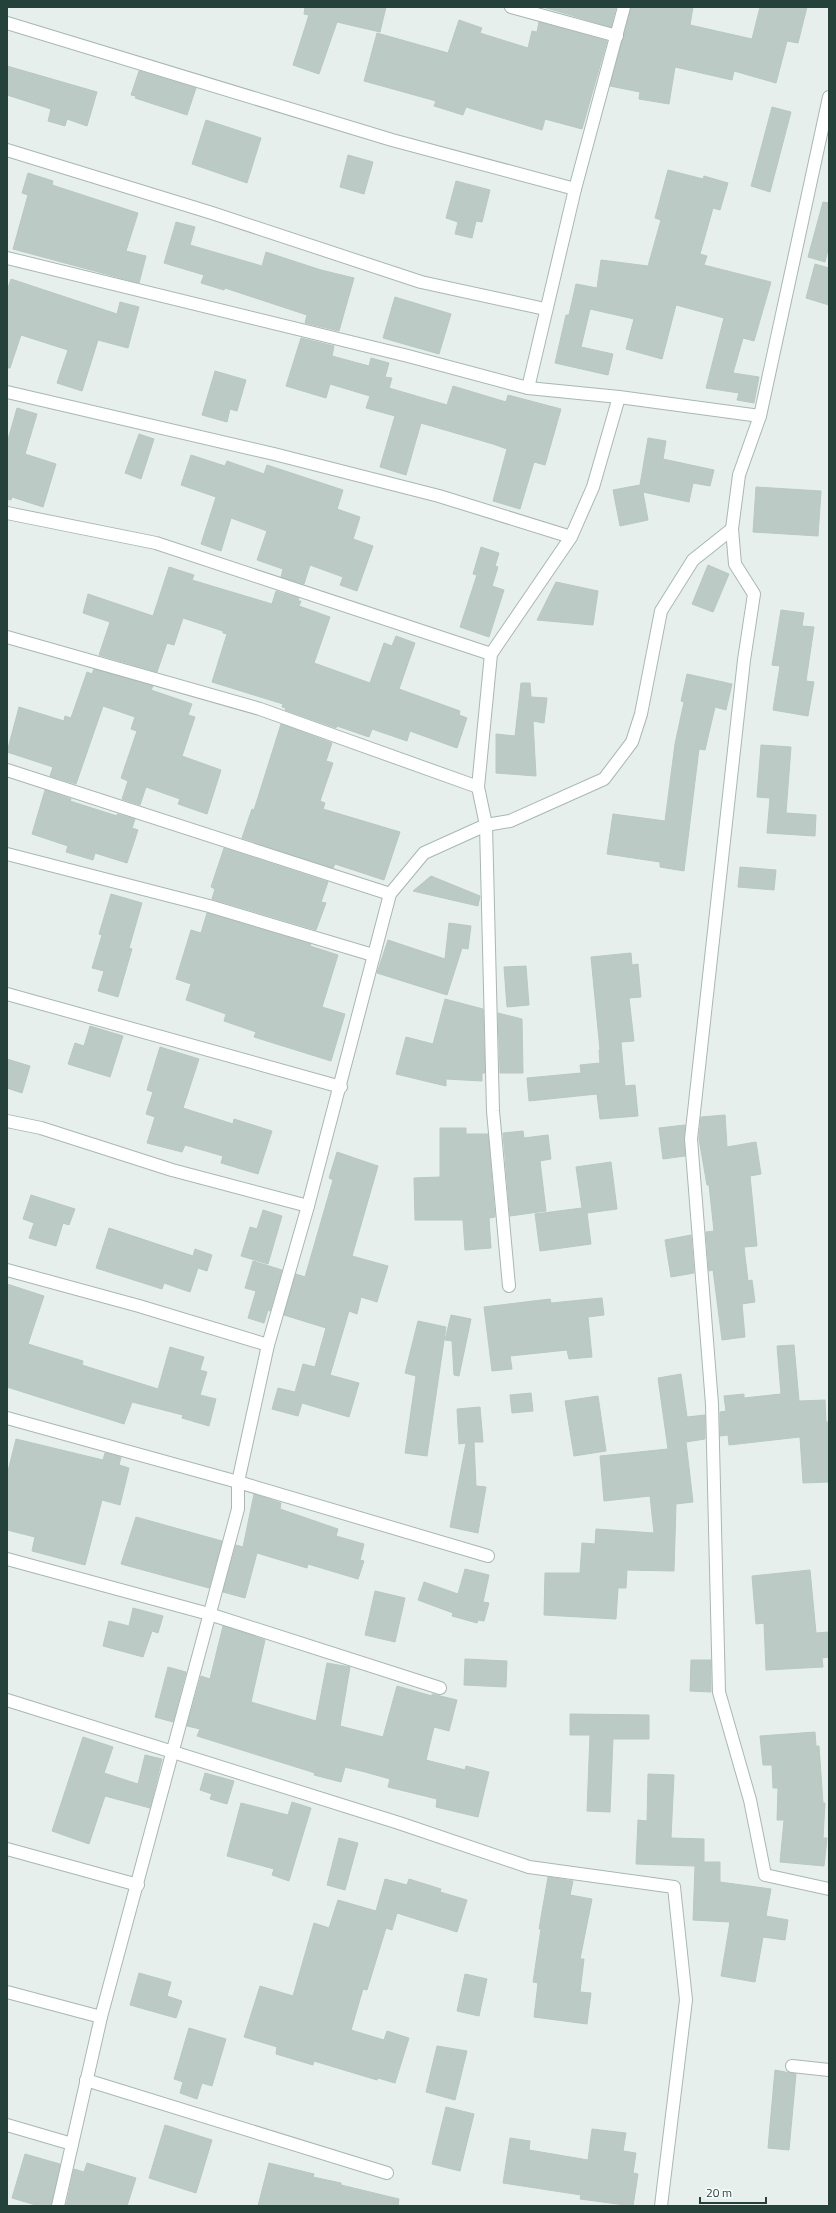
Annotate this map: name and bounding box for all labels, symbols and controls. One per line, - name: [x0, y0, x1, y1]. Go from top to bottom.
- scale bar: [700, 2179, 766, 2205]
- text: 20 m: [706, 2183, 732, 2202]

